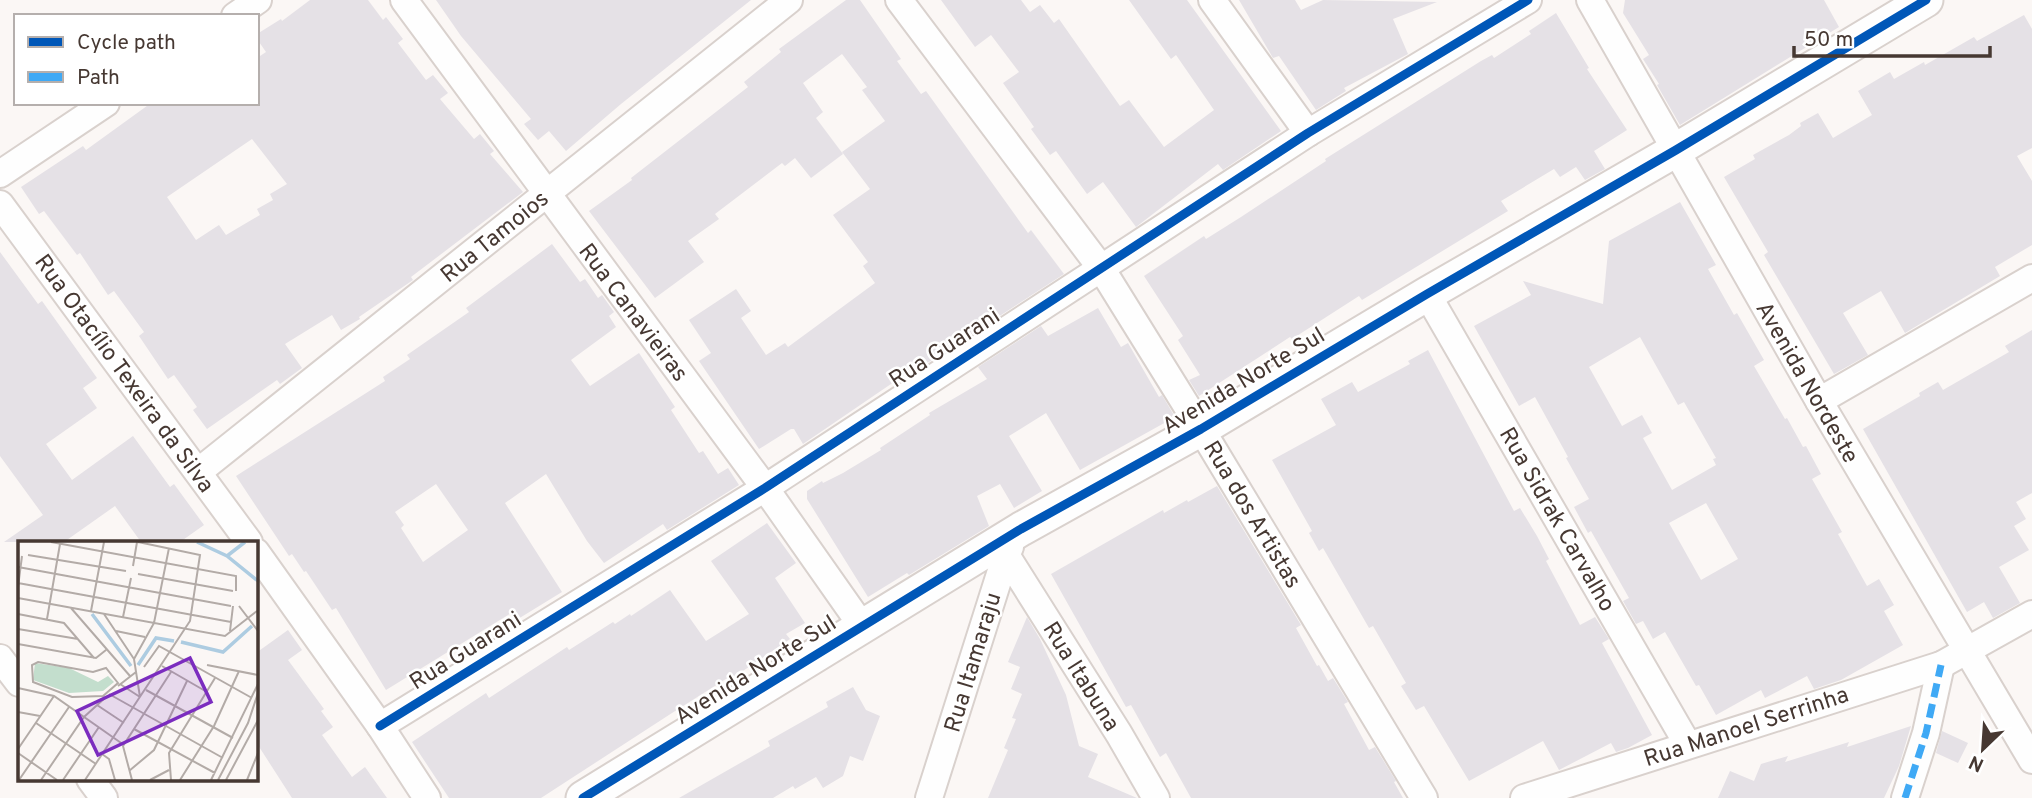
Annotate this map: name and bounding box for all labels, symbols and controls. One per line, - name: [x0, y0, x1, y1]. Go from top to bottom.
- legend: [14, 14, 259, 105]
- scale bar: [1794, 14, 1990, 58]
- text: 50 m: [1804, 27, 1853, 54]
- text: Cycle path: [77, 30, 176, 57]
- text: Path: [77, 65, 120, 92]
- street label: Rua Tamoios: [436, 185, 556, 290]
- street label: Rua Canavieiras: [571, 239, 693, 388]
- street label: Rua Otacílio Texeira da Silva: [27, 250, 219, 499]
- street label: Avenida Nordeste: [1748, 297, 1864, 469]
- street label: Rua Guarani: [884, 302, 1006, 396]
- street label: Avenida Norte Sul: [1157, 322, 1331, 442]
- street label: Rua Sidrak Carvalho: [1491, 423, 1620, 618]
- street label: Rua dos Artistas: [1195, 436, 1306, 594]
- inset map: [18, 541, 257, 780]
- street label: Rua Itamaraju: [939, 589, 1009, 736]
- street label: Rua Guarani: [405, 606, 528, 698]
- street label: Avenida Norte Sul: [670, 610, 843, 733]
- street label: Rua Itabuna: [1035, 617, 1125, 738]
- street label: Rua Manoel Serrinha: [1641, 682, 1853, 775]
- north arrow: [1948, 714, 2018, 784]
- text: N: [1965, 749, 1988, 776]

